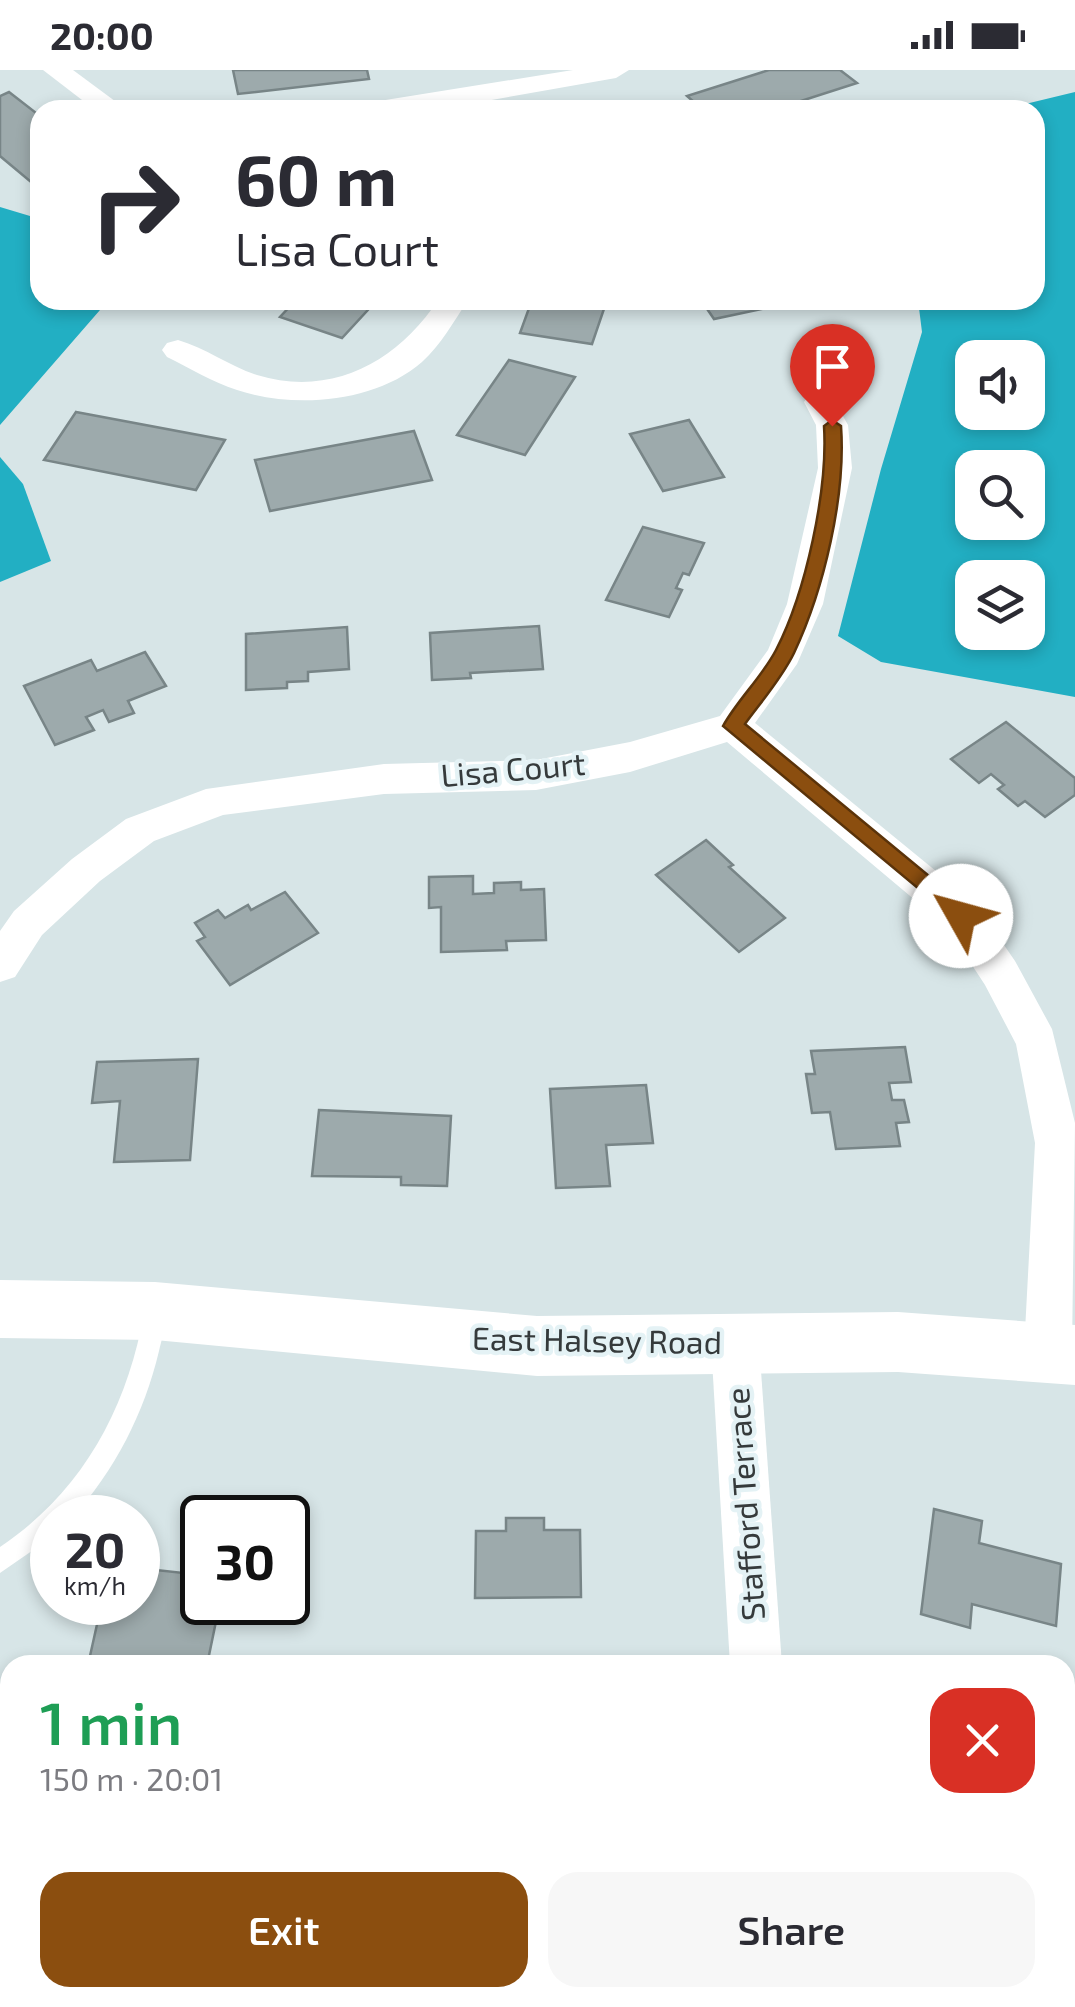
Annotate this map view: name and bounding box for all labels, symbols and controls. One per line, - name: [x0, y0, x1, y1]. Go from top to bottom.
- text: 20:00: [50, 12, 154, 58]
- text: 60 m: [235, 136, 397, 220]
- icon: right: [70, 140, 200, 270]
- text: Lisa Court: [235, 221, 439, 275]
- pin: [790, 324, 875, 427]
- icon: arrive: [805, 339, 860, 394]
- map controls: [955, 340, 1045, 650]
- button: sound: [955, 340, 1045, 430]
- button: search: [955, 450, 1045, 540]
- button: layers: [955, 560, 1045, 650]
- street label: Lisa Court: [439, 743, 587, 793]
- position arrow: [909, 864, 1013, 968]
- street label: East Halsey Road: [472, 1318, 722, 1360]
- street label: Stafford Terrace: [717, 1386, 771, 1622]
- speed limit sign: 30: [180, 1495, 310, 1625]
- text: 20: [65, 1518, 125, 1578]
- text: km/h: [64, 1570, 126, 1600]
- text: 1 min: [40, 1685, 182, 1757]
- button: close: [930, 1688, 1035, 1793]
- text: 150 m · 20:01: [40, 1759, 223, 1797]
- button: Exit: [40, 1872, 528, 1987]
- button: Share: [548, 1872, 1035, 1987]

